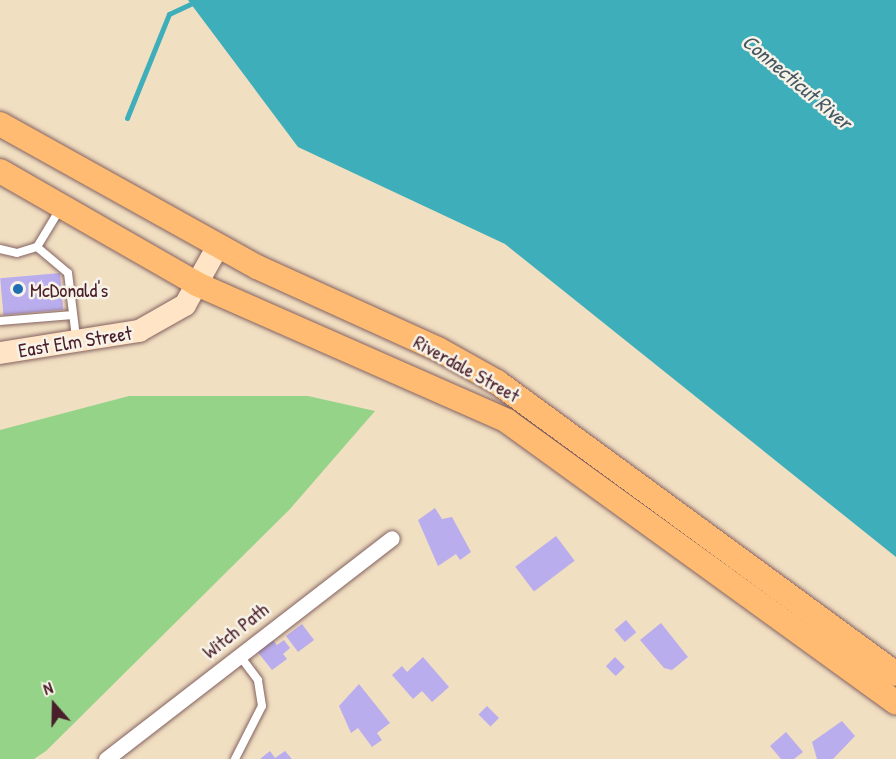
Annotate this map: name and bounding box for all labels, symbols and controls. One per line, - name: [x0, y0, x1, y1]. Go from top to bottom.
- water label: Connecticut River: [737, 29, 857, 135]
- place label: McDonald's: [30, 277, 108, 301]
- marker: McDonald's: [11, 282, 25, 296]
- street label: East Elm Street: [16, 320, 134, 362]
- street label: Riverdale Street: [410, 329, 524, 407]
- street label: Witch Path: [197, 597, 273, 663]
- north arrow: [24, 675, 84, 735]
- text: N: [40, 676, 56, 700]

